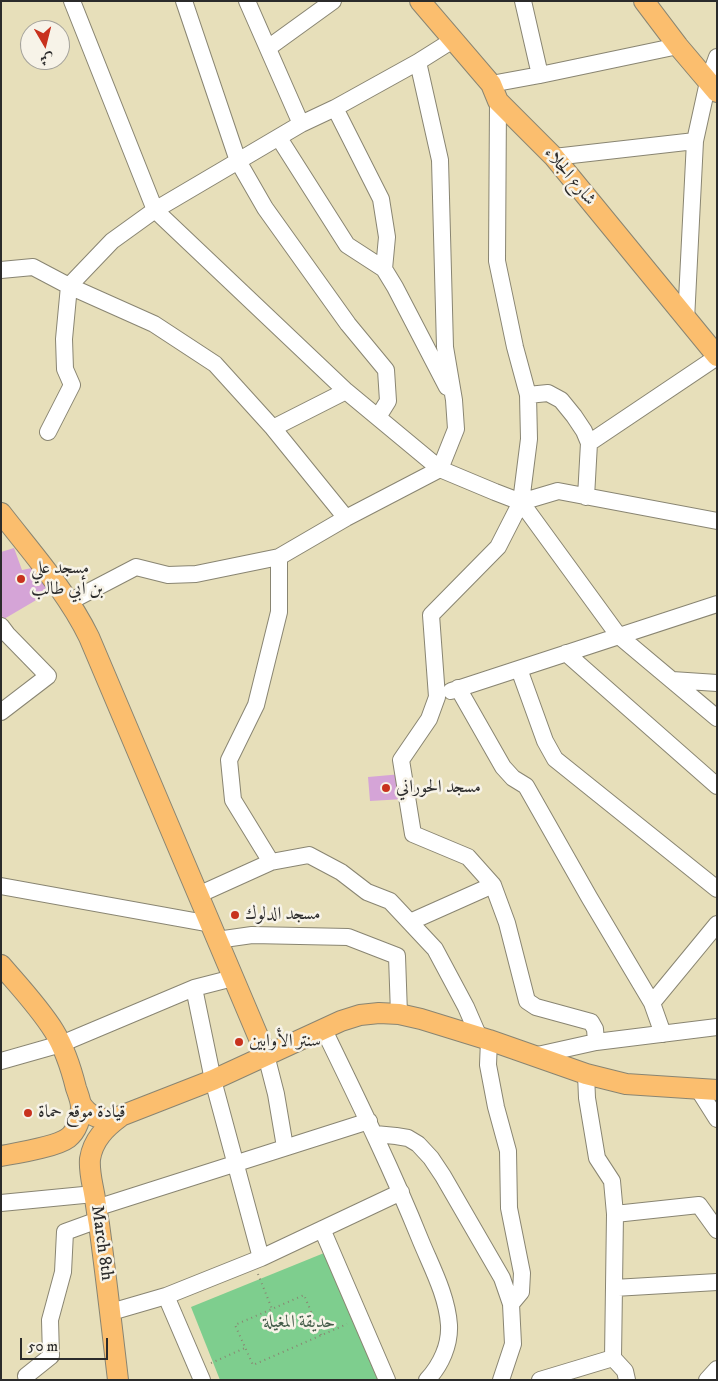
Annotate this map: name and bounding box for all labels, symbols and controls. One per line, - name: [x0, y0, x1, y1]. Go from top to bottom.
- north arrow: [20, 20, 70, 70]
- text: ش: [39, 49, 55, 69]
- street label: شارع الجلاء: [538, 143, 600, 211]
- place label: مسجد علي بن أبي طالب: [31, 558, 103, 600]
- marker: مسجد علي بن أبي طالب: [15, 573, 27, 585]
- place label: مسجد الحوراني: [396, 777, 481, 799]
- marker: مسجد الحوراني: [380, 782, 392, 794]
- place label: مسجد الدلوك: [245, 904, 321, 926]
- marker: مسجد الدلوك: [229, 909, 241, 921]
- place label: سنتر الأوابين: [249, 1031, 321, 1053]
- marker: سنتر الأوابين: [233, 1036, 245, 1048]
- place label: قيادة موقع حماة: [38, 1102, 126, 1124]
- marker: قيادة موقع حماة: [22, 1107, 34, 1119]
- street label: March 8th: [85, 1204, 117, 1282]
- park label: حديقة المغيلة: [263, 1312, 335, 1334]
- scale bar: [22, 1328, 110, 1360]
- text: 50 m: [28, 1337, 58, 1356]

